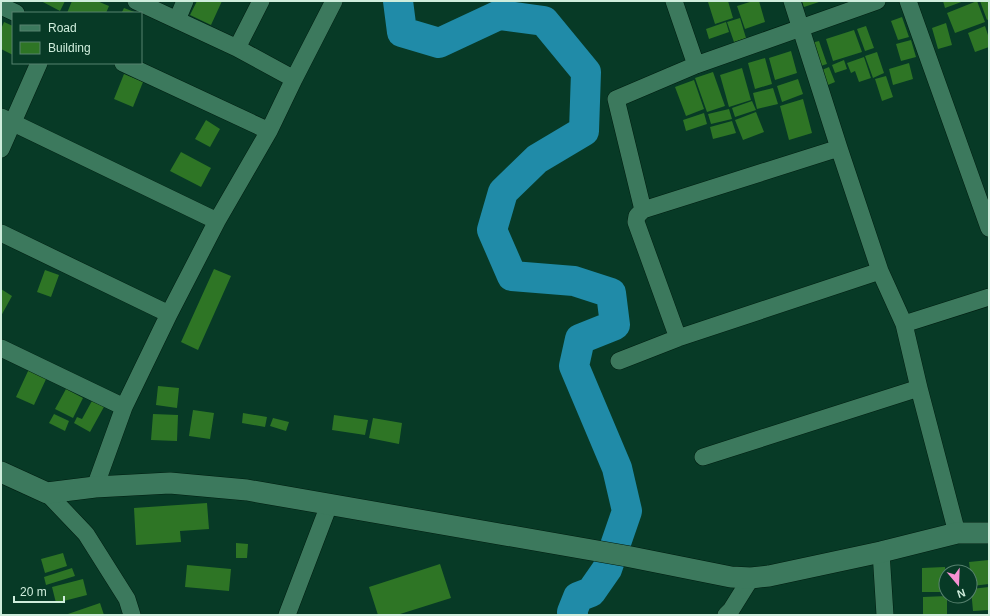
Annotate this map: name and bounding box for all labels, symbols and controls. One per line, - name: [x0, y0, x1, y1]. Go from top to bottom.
- legend: [12, 12, 142, 64]
- text: Road: [48, 21, 77, 35]
- text: Building: [48, 41, 91, 55]
- north arrow: [938, 564, 978, 604]
- scale bar: [14, 578, 64, 604]
- text: 20 m: [20, 585, 47, 599]
- text: N: [955, 586, 967, 600]

